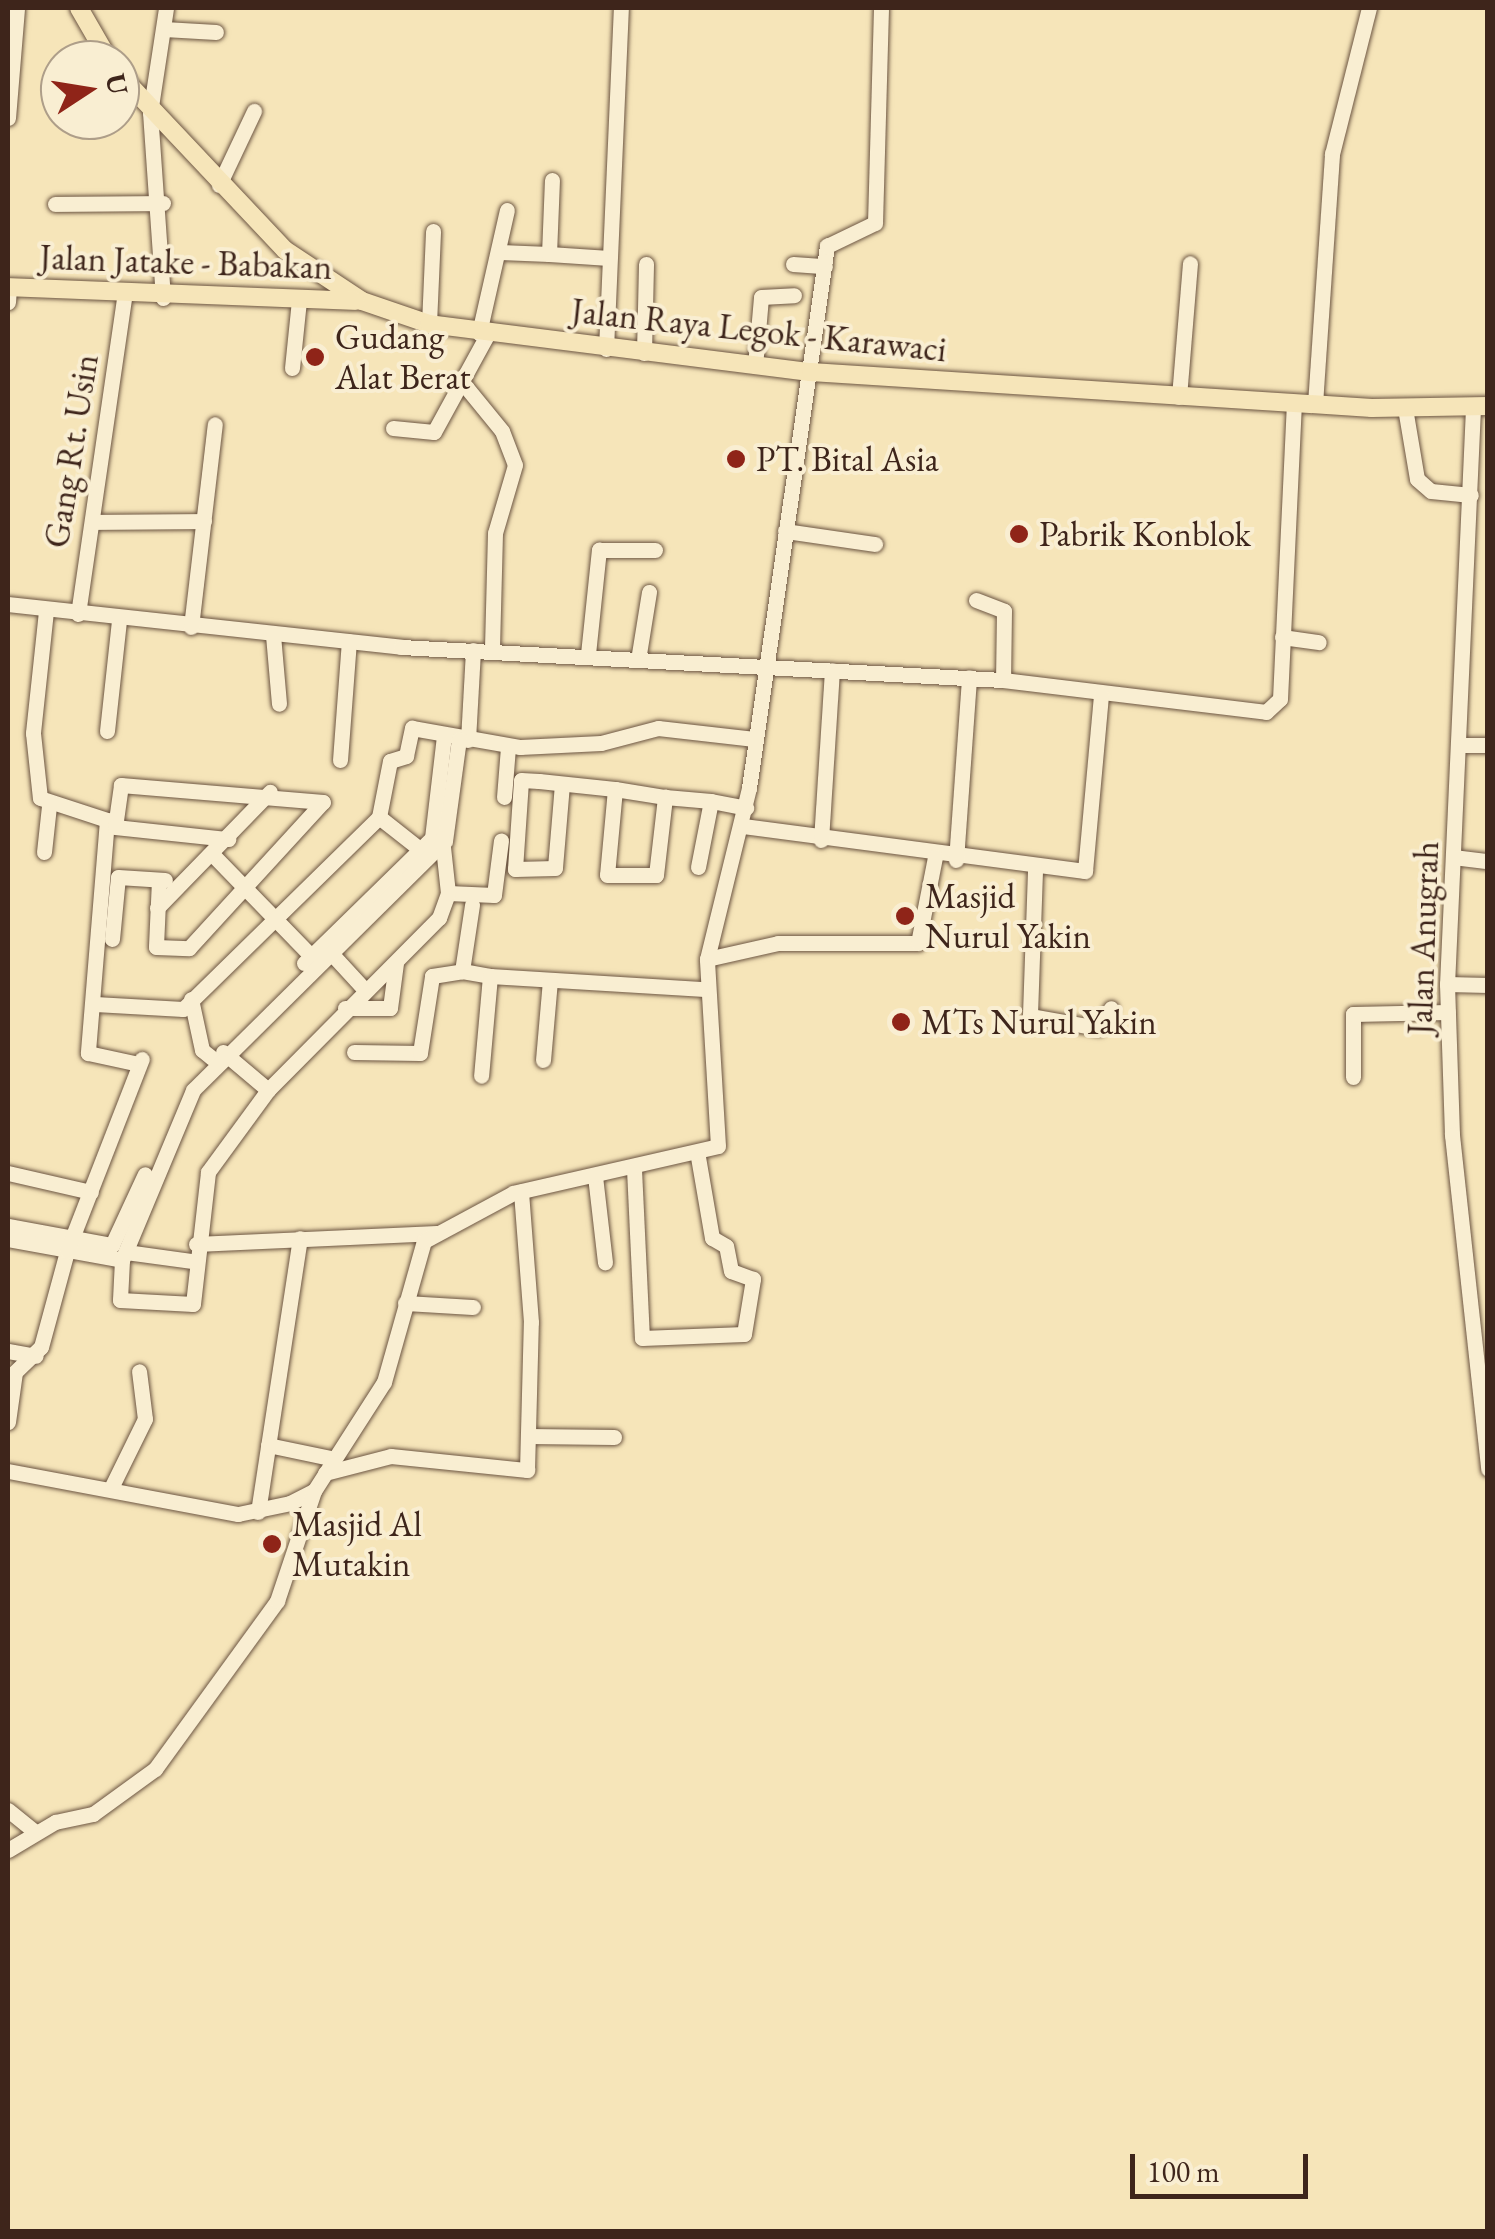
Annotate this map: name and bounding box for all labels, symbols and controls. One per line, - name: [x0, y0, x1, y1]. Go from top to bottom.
- north arrow: [40, 40, 140, 140]
- text: U: [98, 70, 137, 98]
- street label: Jalan Jatake - Babakan: [39, 236, 333, 288]
- street label: Jalan Raya Legok - Karawaci: [569, 289, 949, 371]
- place label: Gudang Alat Berat: [335, 316, 470, 398]
- marker: Gudang Alat Berat: [304, 346, 326, 368]
- street label: Gang Rt. Usin: [35, 351, 107, 551]
- place label: PT. Bital Asia: [756, 438, 939, 480]
- marker: PT. Bital Asia: [725, 448, 747, 470]
- place label: Pabrik Konblok: [1039, 513, 1251, 555]
- marker: Pabrik Konblok: [1008, 523, 1030, 545]
- street label: Jalan Anugrah: [1399, 840, 1447, 1036]
- place label: Masjid Nurul Yakin: [925, 875, 1091, 957]
- marker: Masjid Nurul Yakin: [894, 905, 916, 927]
- place label: MTs Nurul Yakin: [921, 1001, 1157, 1043]
- marker: MTs Nurul Yakin: [890, 1011, 912, 1033]
- place label: Masjid Al Mutakin: [292, 1503, 422, 1585]
- marker: Masjid Al Mutakin: [261, 1533, 283, 1555]
- scale bar: [1135, 2134, 1312, 2196]
- text: 100 m: [1147, 2152, 1220, 2191]

